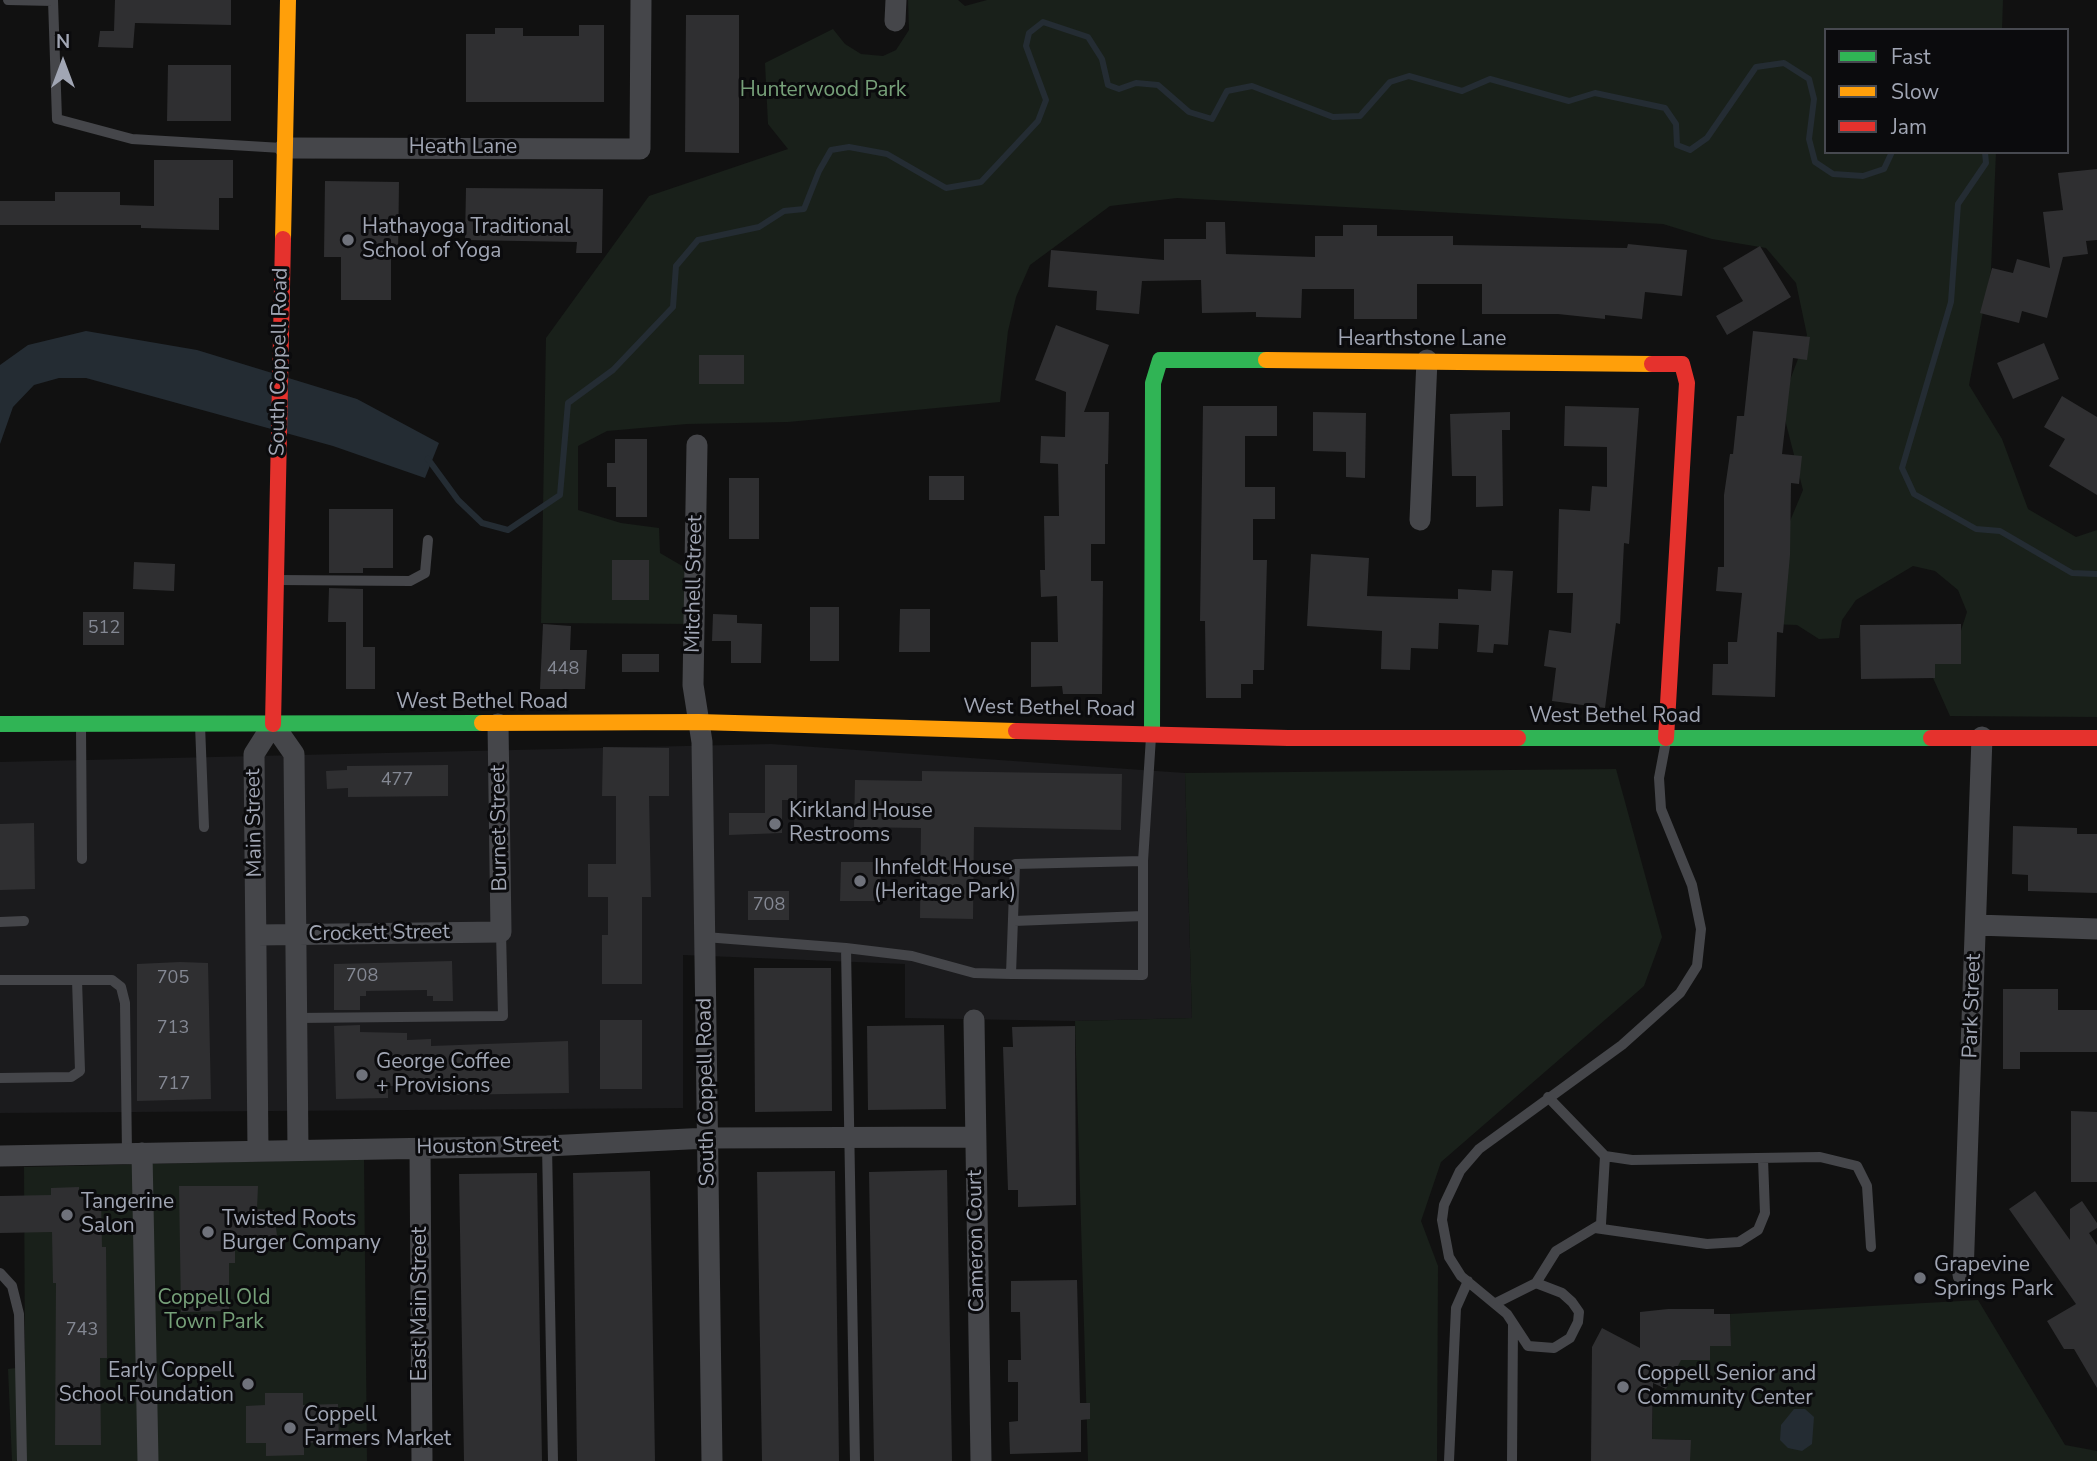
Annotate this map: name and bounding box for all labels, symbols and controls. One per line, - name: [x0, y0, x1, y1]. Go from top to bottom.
- north arrow: [28, 28, 98, 98]
- legend: [1824, 28, 2069, 154]
- text: N: [56, 29, 70, 55]
- text: Fast: [1891, 43, 1931, 71]
- park label: Hunterwood Park: [740, 78, 906, 104]
- text: Slow: [1891, 78, 1939, 106]
- text: Jam: [1891, 113, 1927, 141]
- street label: Heath Lane: [409, 135, 517, 161]
- place label: Hathayoga Traditional School of Yoga: [362, 215, 570, 265]
- marker: Hathayoga Traditional School of Yoga: [340, 232, 356, 248]
- street label: South Coppell Road: [266, 268, 294, 456]
- street label: Hearthstone Lane: [1338, 327, 1506, 353]
- street label: Mitchell Street: [681, 515, 709, 653]
- house number: 512: [88, 618, 120, 640]
- house number: 448: [547, 659, 579, 681]
- street label: West Bethel Road: [396, 690, 568, 716]
- street label: West Bethel Road: [963, 695, 1135, 723]
- street label: West Bethel Road: [1529, 704, 1701, 730]
- street label: Burnet Street: [486, 764, 514, 892]
- street label: Main Street: [241, 768, 269, 878]
- house number: 477: [381, 770, 413, 792]
- place label: Kirkland House Restrooms: [789, 799, 933, 849]
- marker: Kirkland House Restrooms: [767, 816, 783, 832]
- place label: Ihnfeldt House (Heritage Park): [874, 856, 1016, 906]
- marker: Ihnfeldt House (Heritage Park): [852, 873, 868, 889]
- house number: 708: [753, 895, 785, 917]
- street label: Crockett Street: [308, 920, 450, 948]
- street label: Park Street: [1959, 953, 1987, 1059]
- house number: 708: [346, 966, 378, 988]
- house number: 705: [157, 968, 189, 990]
- street label: South Coppell Road: [693, 998, 721, 1186]
- house number: 713: [157, 1018, 189, 1040]
- place label: George Coffee + Provisions: [376, 1050, 511, 1100]
- marker: George Coffee + Provisions: [354, 1067, 370, 1083]
- house number: 717: [158, 1074, 190, 1096]
- street label: Houston Street: [416, 1133, 560, 1161]
- street label: Cameron Court: [963, 1169, 991, 1313]
- place label: Tangerine Salon: [81, 1190, 174, 1240]
- marker: Tangerine Salon: [59, 1207, 75, 1223]
- place label: Twisted Roots Burger Company: [222, 1207, 381, 1257]
- marker: Twisted Roots Burger Company: [200, 1224, 216, 1240]
- street label: East Main Street: [408, 1227, 434, 1381]
- place label: Grapevine Springs Park: [1934, 1253, 2053, 1303]
- marker: Grapevine Springs Park: [1912, 1270, 1928, 1286]
- park label: Coppell Old Town Park: [157, 1286, 271, 1336]
- house number: 743: [66, 1320, 98, 1342]
- place label: Early Coppell School Foundation: [59, 1359, 234, 1409]
- place label: Coppell Senior and Community Center: [1637, 1362, 1816, 1412]
- marker: Early Coppell School Foundation: [240, 1376, 256, 1392]
- marker: Coppell Senior and Community Center: [1615, 1379, 1631, 1395]
- place label: Coppell Farmers Market: [304, 1403, 451, 1453]
- marker: Coppell Farmers Market: [282, 1420, 298, 1436]

